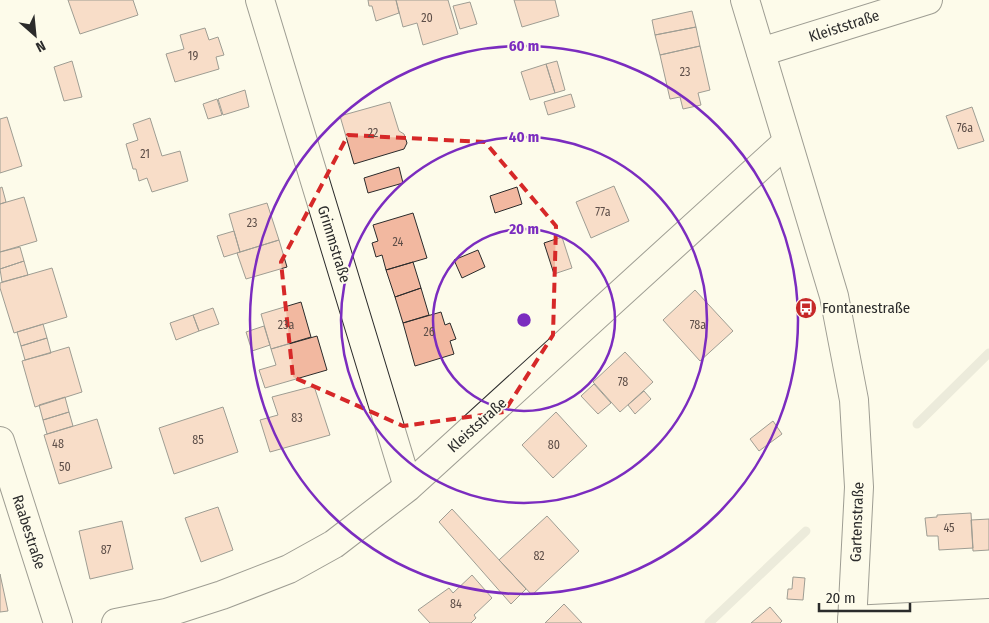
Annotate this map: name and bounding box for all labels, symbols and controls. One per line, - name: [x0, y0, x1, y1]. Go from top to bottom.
- street label: Kleiststraße: [806, 6, 882, 46]
- north arrow: [10, 10, 60, 60]
- house number: 20: [421, 11, 433, 25]
- text: N: [33, 37, 48, 56]
- text: 60 m: [509, 37, 539, 55]
- house number: 19: [188, 49, 198, 63]
- house number: 23: [680, 65, 690, 79]
- house number: 76a: [957, 121, 973, 135]
- house number: 22: [368, 126, 378, 140]
- text: 40 m: [509, 128, 539, 146]
- house number: 21: [140, 147, 150, 161]
- street label: Grimmstraße: [314, 203, 354, 285]
- house number: 77a: [595, 205, 611, 219]
- house number: 23: [247, 216, 257, 230]
- text: 20 m: [508, 220, 539, 238]
- house number: 24: [393, 235, 404, 249]
- bus stop icon: Fontanestraße: [794, 296, 818, 320]
- place label: Fontanestraße: [822, 299, 910, 317]
- centre of rings: [515, 311, 533, 329]
- house number: 23a: [278, 318, 294, 332]
- house number: 78a: [690, 318, 706, 332]
- house number: 26: [423, 325, 435, 339]
- house number: 78: [618, 375, 628, 389]
- street label: Kleiststraße: [444, 394, 510, 456]
- house number: 83: [291, 411, 303, 425]
- house number: 85: [192, 433, 204, 447]
- house number: 48: [52, 437, 64, 451]
- house number: 80: [548, 438, 560, 452]
- house number: 50: [59, 460, 71, 474]
- street label: Gartenstraße: [847, 482, 867, 562]
- street label: Raabestraße: [9, 493, 49, 571]
- house number: 45: [943, 521, 955, 535]
- house number: 87: [101, 543, 111, 557]
- house number: 82: [533, 549, 545, 563]
- scale bar: [819, 580, 910, 612]
- text: 20 m: [826, 589, 856, 607]
- house number: 84: [450, 597, 462, 611]

